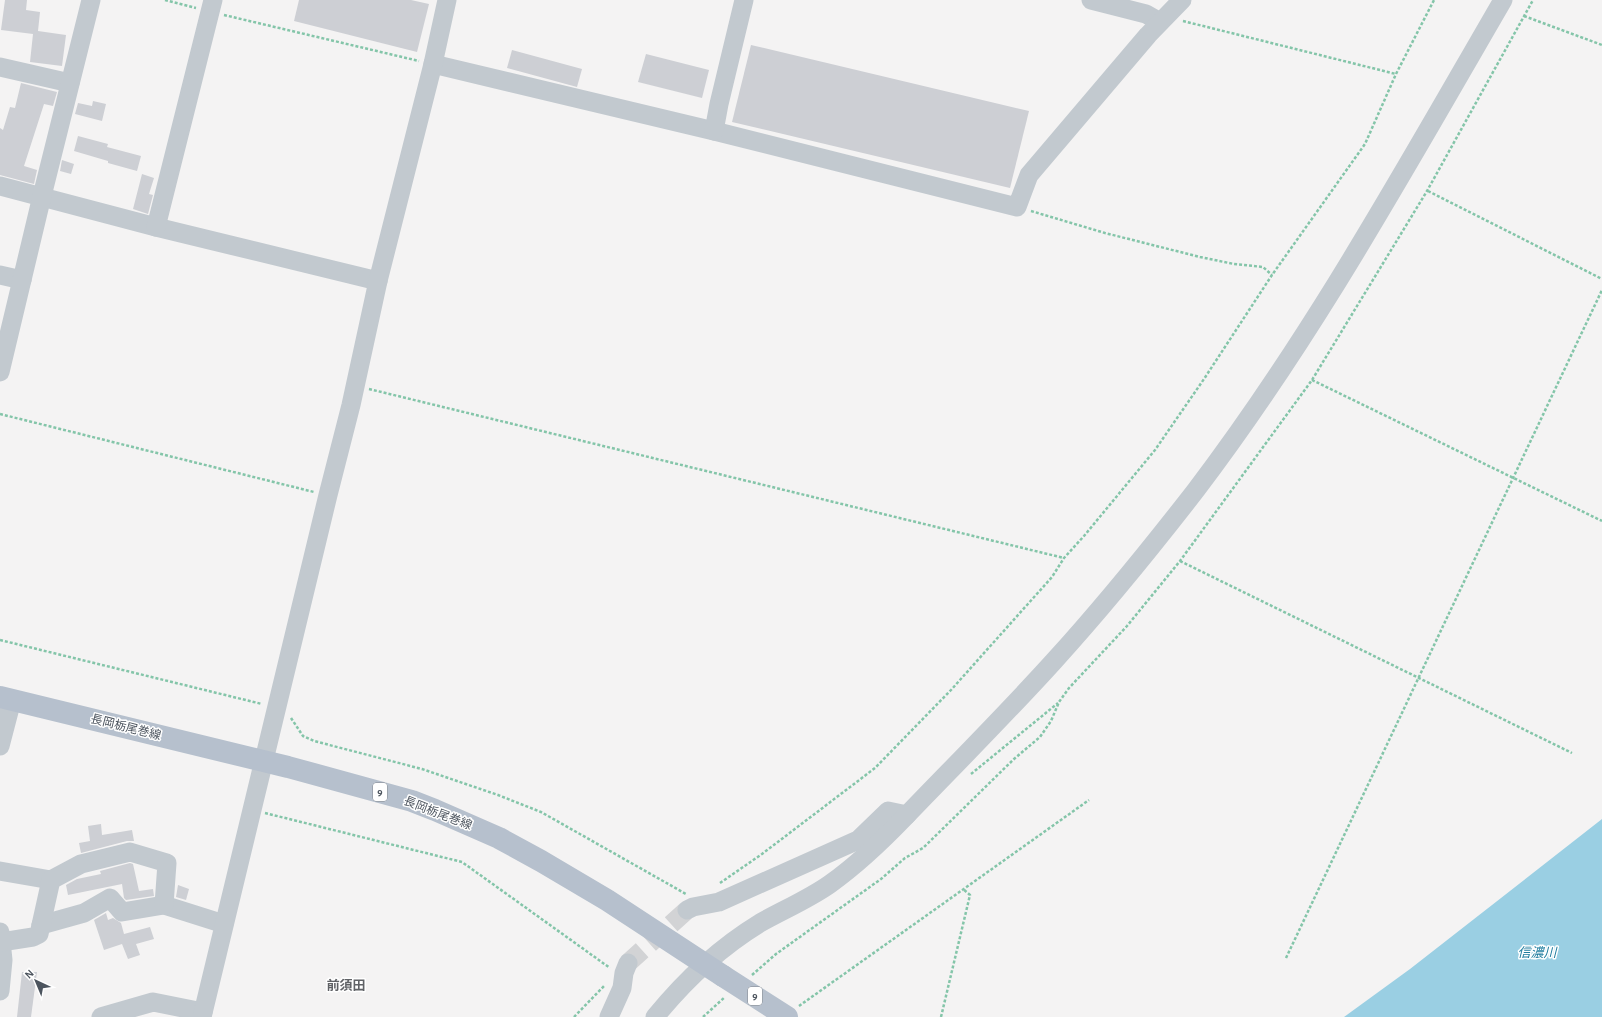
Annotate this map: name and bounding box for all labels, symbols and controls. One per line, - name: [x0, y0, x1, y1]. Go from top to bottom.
- street label: 長岡栃尾巻線: [90, 711, 163, 742]
- road number: 9: [373, 783, 387, 801]
- street label: 長岡栃尾巻線: [402, 794, 474, 832]
- water label: 信濃川: [1517, 946, 1558, 960]
- north arrow: [16, 961, 56, 1001]
- text: N: [23, 968, 36, 981]
- district label: 前須田: [326, 978, 366, 993]
- road number: 9: [748, 987, 762, 1005]

